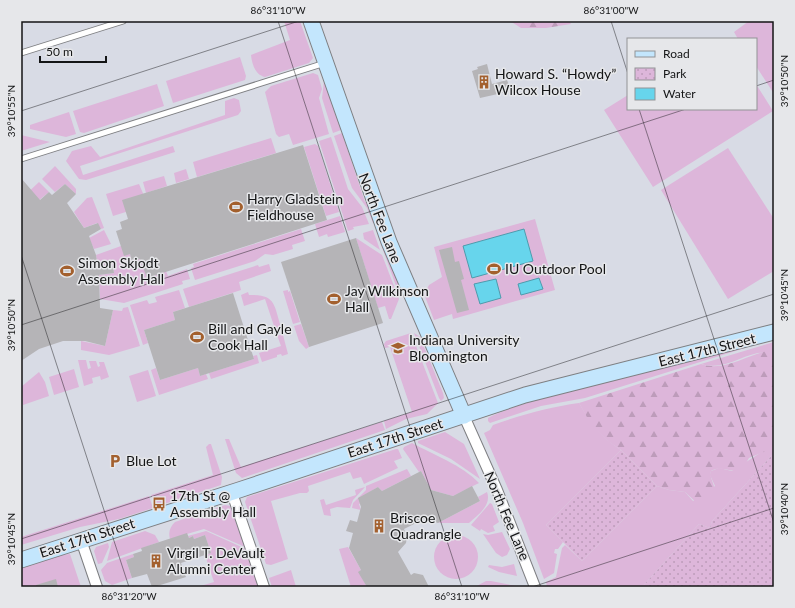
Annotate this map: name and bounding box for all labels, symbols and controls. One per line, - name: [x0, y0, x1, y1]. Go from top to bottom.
- text: 86°31'10"W: [250, 4, 306, 16]
- text: 86°31'00"W: [583, 4, 639, 16]
- scale bar: [40, 38, 106, 64]
- legend: [627, 38, 757, 110]
- text: 50 m: [46, 44, 73, 59]
- text: Road: [663, 46, 690, 61]
- text: 39°10'50"N: [778, 55, 790, 107]
- place label: Howard S. “Howdy” Wilcox House: [495, 65, 616, 98]
- text: Park: [663, 66, 687, 81]
- building icon: Howard S. “Howdy” Wilcox House: [476, 74, 492, 90]
- text: 39°10'55"N: [5, 85, 17, 137]
- text: Water: [663, 86, 696, 101]
- street label: North Fee Lane: [356, 170, 405, 265]
- place label: Harry Gladstein Fieldhouse: [247, 190, 343, 223]
- sports icon: Harry Gladstein Fieldhouse: [228, 199, 244, 215]
- place label: Simon Skjodt Assembly Hall: [78, 254, 164, 287]
- place label: IU Outdoor Pool: [505, 260, 606, 277]
- sports icon: IU Outdoor Pool: [486, 261, 502, 277]
- sports icon: Simon Skjodt Assembly Hall: [59, 263, 75, 279]
- text: 39°10'45"N: [778, 269, 790, 321]
- place label: Jay Wilkinson Hall: [345, 282, 429, 315]
- sports icon: Jay Wilkinson Hall: [326, 291, 342, 307]
- text: 39°10'50"N: [5, 299, 17, 351]
- place label: Bill and Gayle Cook Hall: [208, 320, 292, 353]
- sports icon: Bill and Gayle Cook Hall: [189, 329, 205, 345]
- street label: East 17th Street: [657, 329, 757, 370]
- place label: Indiana University Bloomington: [409, 331, 520, 364]
- school or university icon: Indiana University Bloomington: [390, 340, 406, 356]
- street label: East 17th Street: [345, 414, 445, 461]
- place label: Blue Lot: [126, 452, 177, 469]
- parking icon: Blue Lot: [107, 453, 123, 469]
- street label: North Fee Lane: [481, 469, 534, 563]
- text: 39°10'40"N: [778, 483, 790, 535]
- place label: 17th St @ Assembly Hall: [170, 487, 256, 520]
- bus stop icon: 17th St @ Assembly Hall: [151, 496, 167, 512]
- place label: Briscoe Quadrangle: [390, 509, 461, 542]
- text: 39°10'45"N: [5, 513, 17, 565]
- street label: East 17th Street: [37, 514, 137, 561]
- building icon: Briscoe Quadrangle: [371, 518, 387, 534]
- place label: Virgil T. DeVault Alumni Center: [167, 544, 264, 577]
- building icon: Virgil T. DeVault Alumni Center: [148, 553, 164, 569]
- text: 86°31'20"W: [101, 590, 157, 602]
- text: 86°31'10"W: [434, 590, 490, 602]

